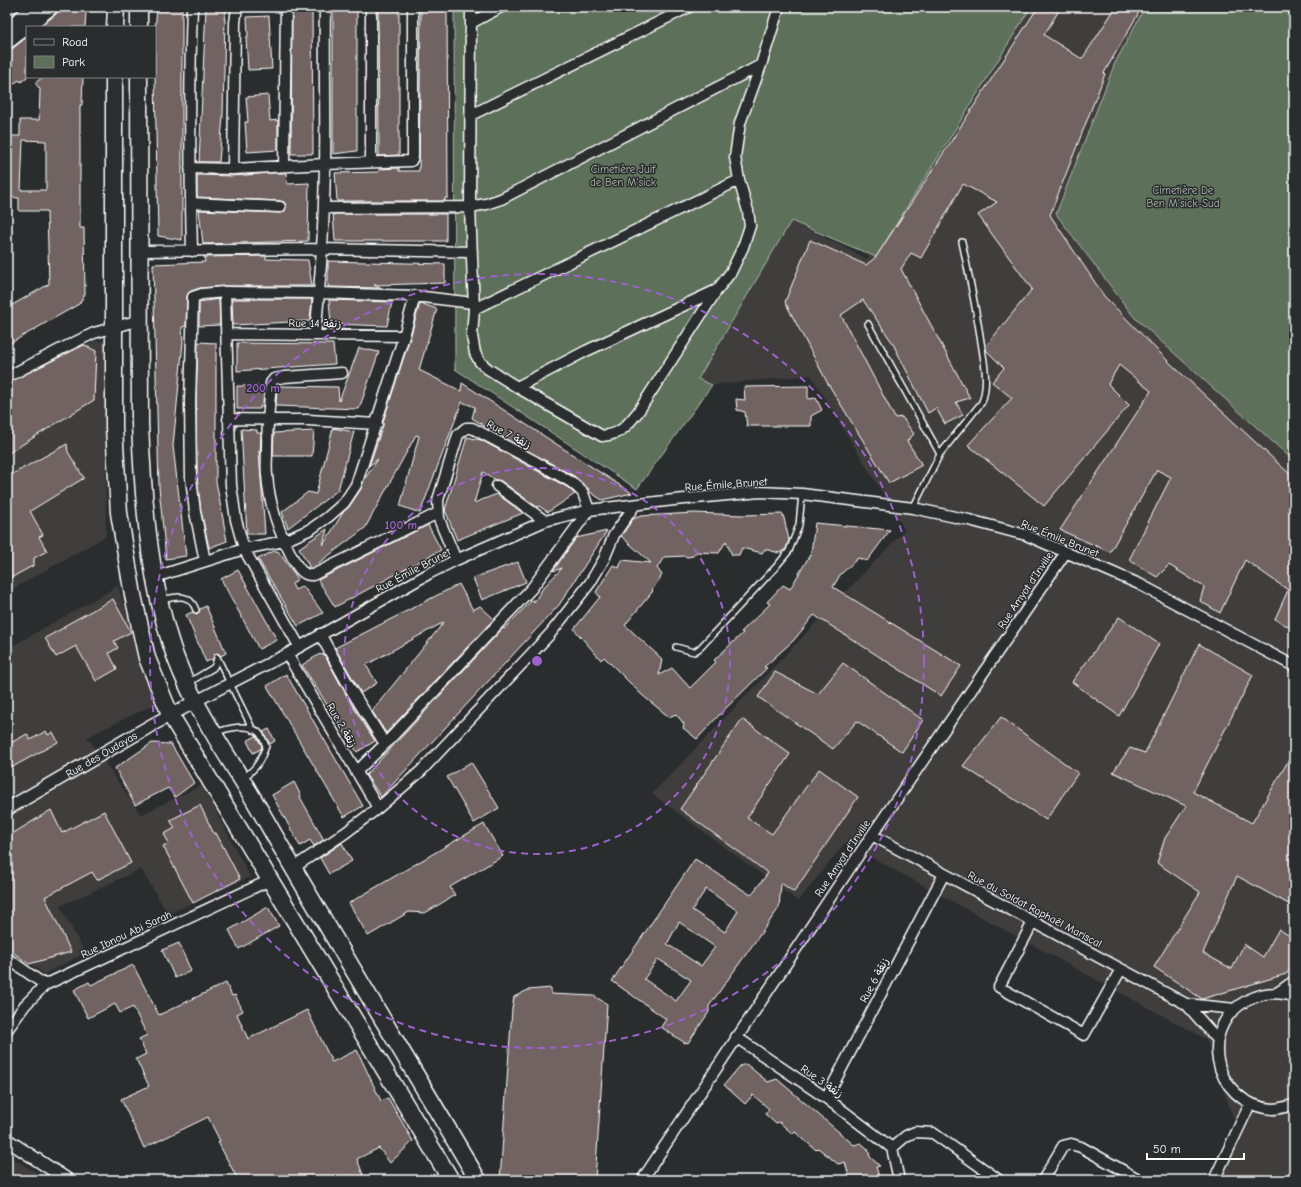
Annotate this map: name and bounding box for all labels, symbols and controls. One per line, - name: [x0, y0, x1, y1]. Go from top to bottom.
- legend: [26, 26, 156, 78]
- text: Road: [62, 35, 88, 49]
- text: Park: [62, 55, 85, 69]
- park label: Cimetière Juif de Ben M'sick: [590, 163, 657, 189]
- park label: Cimetière De Ben M'sick-Sud: [1146, 184, 1220, 210]
- street label: Rue 14 زنقة: [289, 317, 341, 330]
- text: 200 m: [246, 381, 280, 395]
- street label: Rue 7 زنقة: [484, 417, 533, 452]
- street label: Rue Émile Brunet: [684, 474, 769, 494]
- street label: Rue Émile Brunet: [1019, 516, 1102, 560]
- text: 100 m: [385, 518, 417, 532]
- street label: Rue Émile Brunet: [373, 544, 454, 596]
- street label: Rue Amyot d'Inville: [995, 549, 1056, 631]
- centre of rings: [530, 654, 544, 668]
- street label: Rue 2 زنقة: [324, 701, 359, 750]
- street label: Rue des Oudayas: [64, 729, 140, 781]
- street label: Rue Amyot d'Inville: [812, 817, 873, 899]
- street label: Rue du Soldat Raphaël Mariscal: [966, 869, 1104, 950]
- street label: Rue Ibnou Abi Sarah: [79, 908, 174, 961]
- street label: Rue 6 زنقة: [857, 956, 892, 1005]
- street label: Rue 3 زنقة: [798, 1062, 845, 1101]
- scale bar: [1147, 1135, 1244, 1161]
- text: 50 m: [1153, 1142, 1181, 1156]

